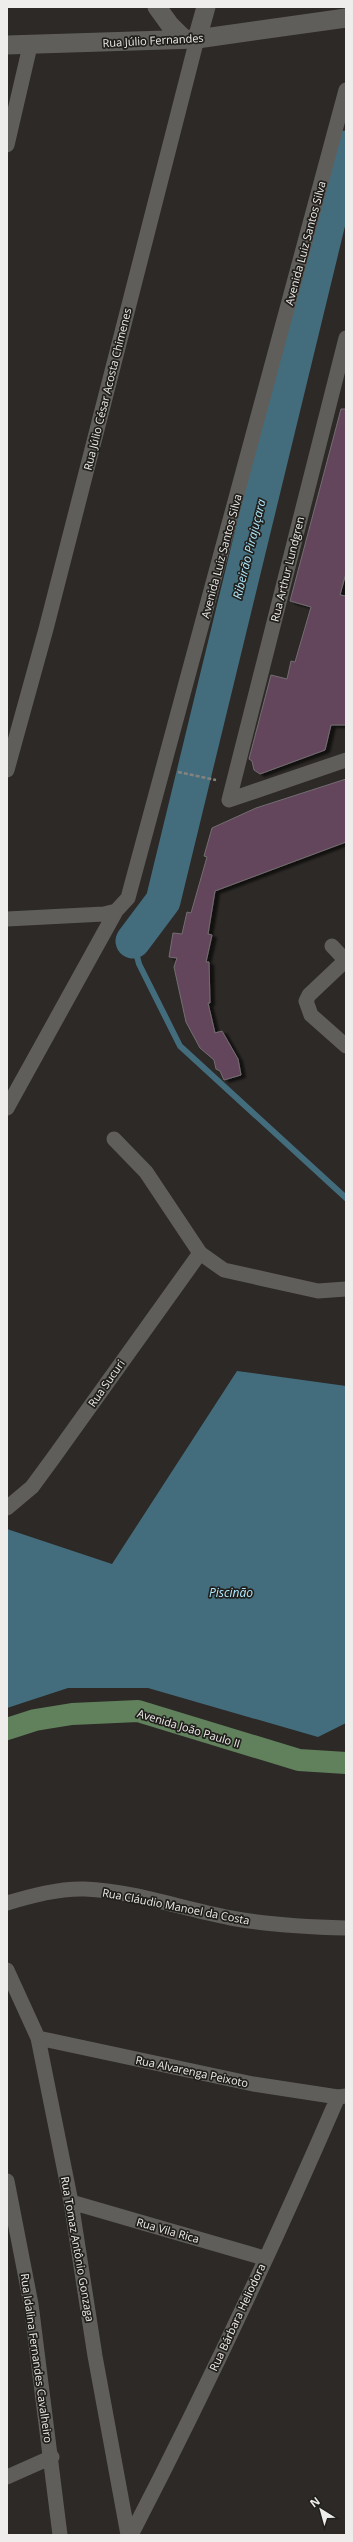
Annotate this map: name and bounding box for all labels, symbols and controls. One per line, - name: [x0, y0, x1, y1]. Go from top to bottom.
- street label: Rua Júlio Fernandes: [102, 30, 204, 50]
- street label: Avenida Luiz Santos Silva: [281, 179, 329, 307]
- street label: Rua Júlio César Acosta Chimenes: [80, 306, 134, 472]
- street label: Avenida Luiz Santos Silva: [197, 492, 245, 620]
- water label: Ribeirão Pirajuçara: [228, 497, 270, 601]
- street label: Rua Arthur Lundgren: [267, 515, 307, 623]
- street label: Rua Sucuri: [84, 1356, 128, 1410]
- water label: Piscinão: [209, 1584, 253, 1601]
- street label: Avenida João Paulo II: [136, 1705, 242, 1751]
- street label: Rua Cláudio Manoel da Costa: [101, 1884, 251, 1928]
- street label: Rua Alvarenga Peixoto: [134, 2052, 250, 2090]
- street label: Rua Tomaz Antônio Gonzaga: [58, 2175, 98, 2323]
- street label: Rua Vila Rica: [135, 2214, 201, 2246]
- street label: Rua Bárbara Heliodora: [205, 2261, 269, 2373]
- street label: Rua Idalina Fernandes Cavalheiro: [18, 2272, 56, 2444]
- north arrow: [301, 2490, 341, 2530]
- text: N: [307, 2493, 323, 2510]

